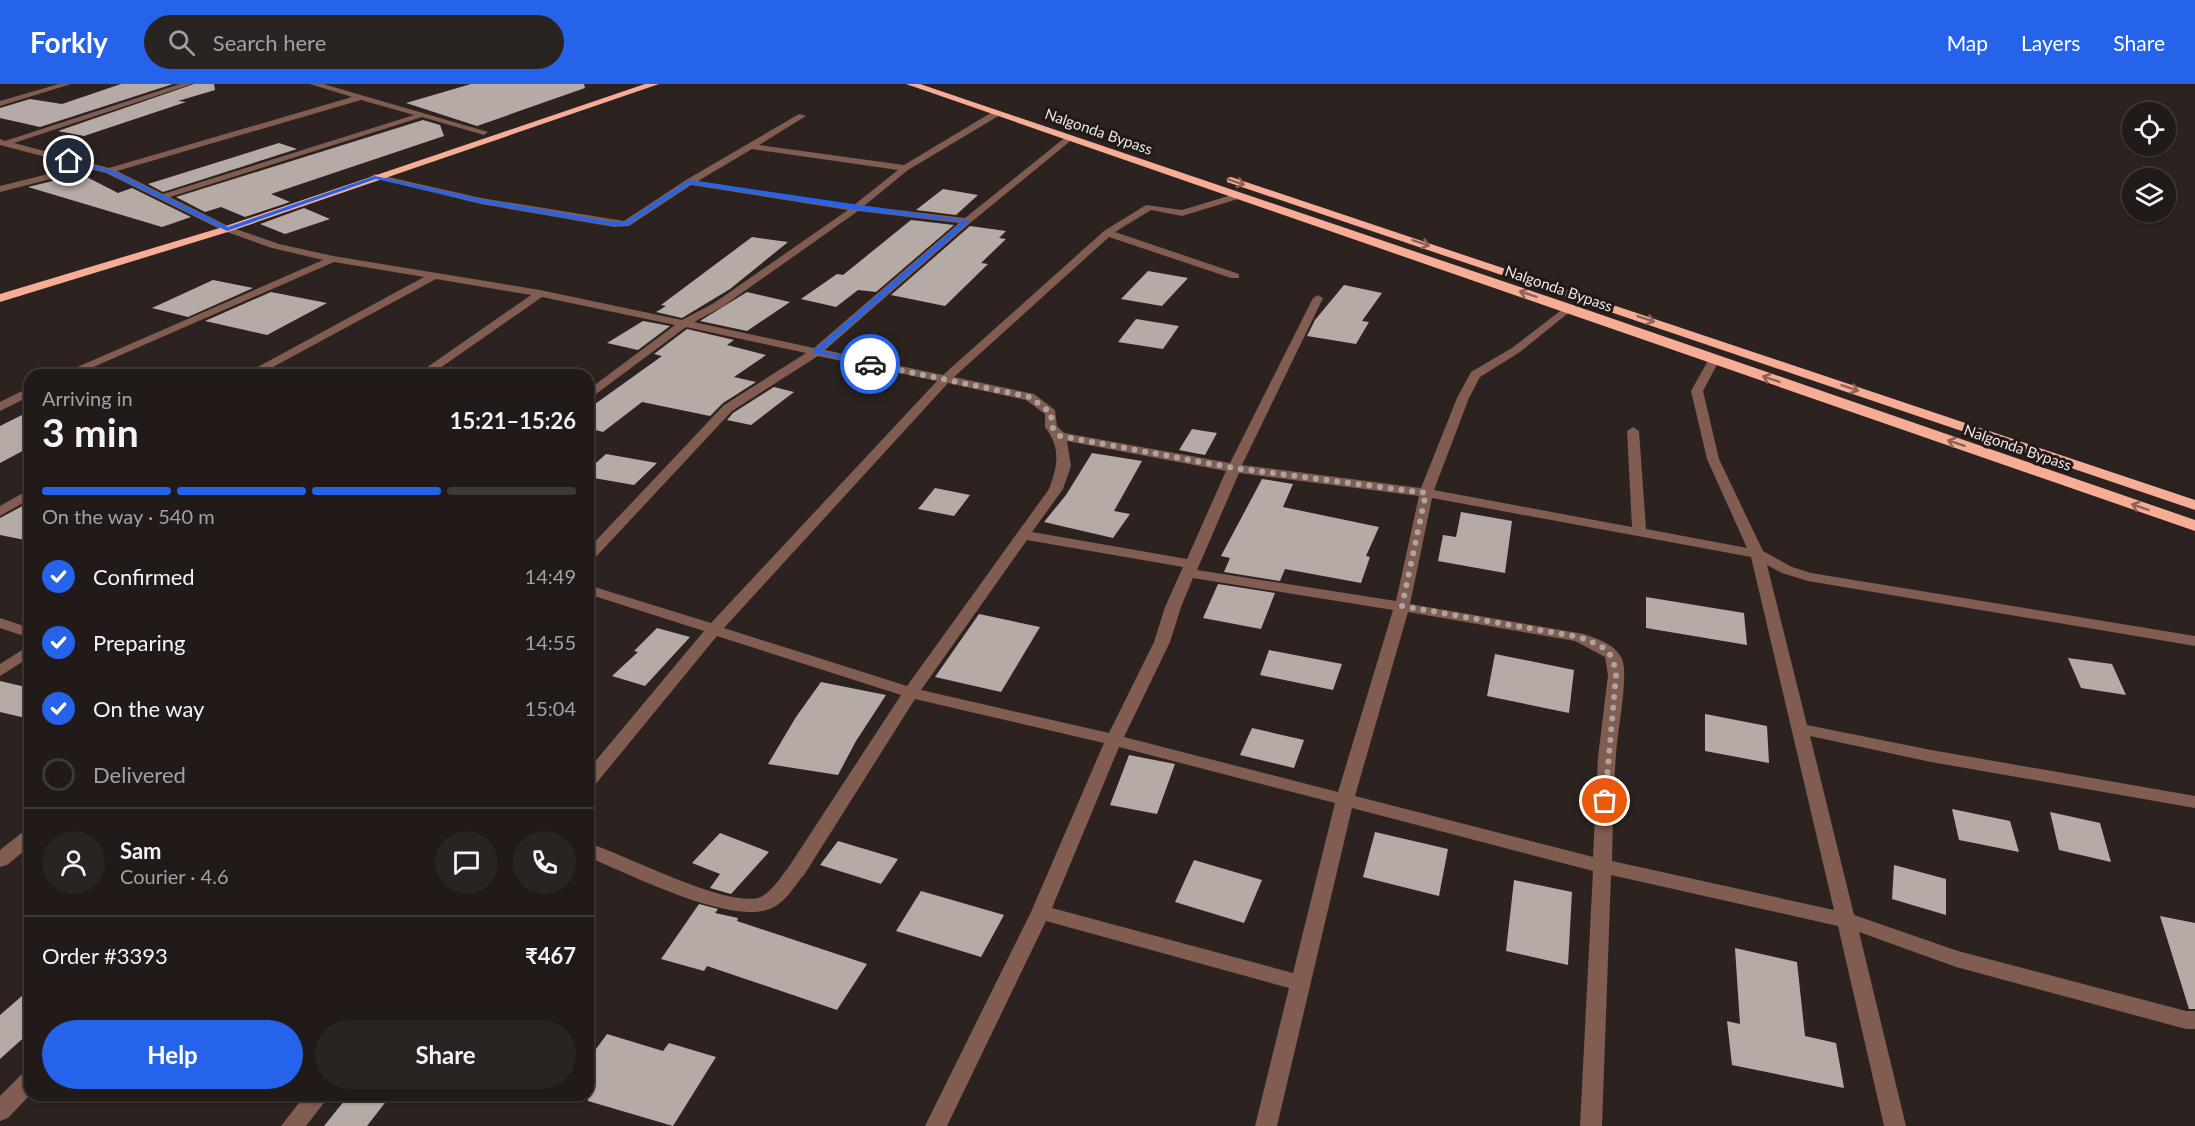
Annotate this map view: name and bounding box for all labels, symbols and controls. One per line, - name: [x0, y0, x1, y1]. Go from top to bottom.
- search box: [144, 15, 564, 69]
- text: Forkly: [30, 25, 108, 59]
- icon: search: [165, 26, 198, 59]
- text: Search here: [213, 29, 326, 56]
- text: Map: [1947, 30, 1988, 55]
- text: Layers: [2021, 30, 2080, 55]
- text: Share: [2113, 30, 2165, 55]
- map controls: [2122, 102, 2176, 222]
- button: locate: [2122, 102, 2176, 156]
- street label: Nalgonda Bypass: [1043, 104, 1155, 158]
- pin: [43, 135, 94, 186]
- icon: home: [52, 144, 85, 177]
- button: layers: [2122, 168, 2176, 222]
- one-way arrow: [1226, 177, 1245, 188]
- one-way arrow: [1411, 239, 1430, 250]
- street label: Nalgonda Bypass: [1503, 261, 1615, 315]
- one-way arrow: [1519, 288, 1538, 299]
- one-way arrow: [1636, 314, 1655, 325]
- courier: [840, 334, 900, 394]
- icon: car: [854, 348, 887, 381]
- one-way arrow: [1762, 372, 1781, 383]
- one-way arrow: [1840, 384, 1859, 395]
- text: Arriving in: [42, 386, 133, 410]
- text: 15:21–15:26: [450, 407, 576, 434]
- text: 3 min: [42, 409, 139, 455]
- street label: Nalgonda Bypass: [1962, 420, 2074, 474]
- one-way arrow: [1947, 436, 1965, 447]
- one-way arrow: [2131, 501, 2150, 512]
- text: On the way · 540 m: [42, 504, 215, 528]
- icon: check: [42, 560, 75, 593]
- text: Confirmed: [93, 563, 195, 590]
- text: 14:49: [525, 564, 576, 588]
- icon: check: [42, 626, 75, 659]
- text: Preparing: [93, 629, 185, 656]
- text: 14:55: [525, 630, 576, 654]
- icon: check: [42, 692, 75, 725]
- text: On the way: [93, 695, 204, 722]
- text: 15:04: [525, 696, 576, 720]
- text: Delivered: [93, 761, 186, 788]
- pin: [1579, 775, 1630, 826]
- icon: bag: [1588, 784, 1621, 817]
- button: person: [42, 831, 105, 894]
- button: chat: [435, 831, 498, 894]
- button: phone: [513, 831, 576, 894]
- text: Sam: [120, 837, 162, 864]
- text: Courier · 4.6: [120, 864, 229, 888]
- text: Order #3393: [42, 942, 168, 969]
- text: ₹467: [525, 942, 576, 969]
- button: Help: [42, 1020, 303, 1089]
- button: Share: [315, 1020, 576, 1089]

